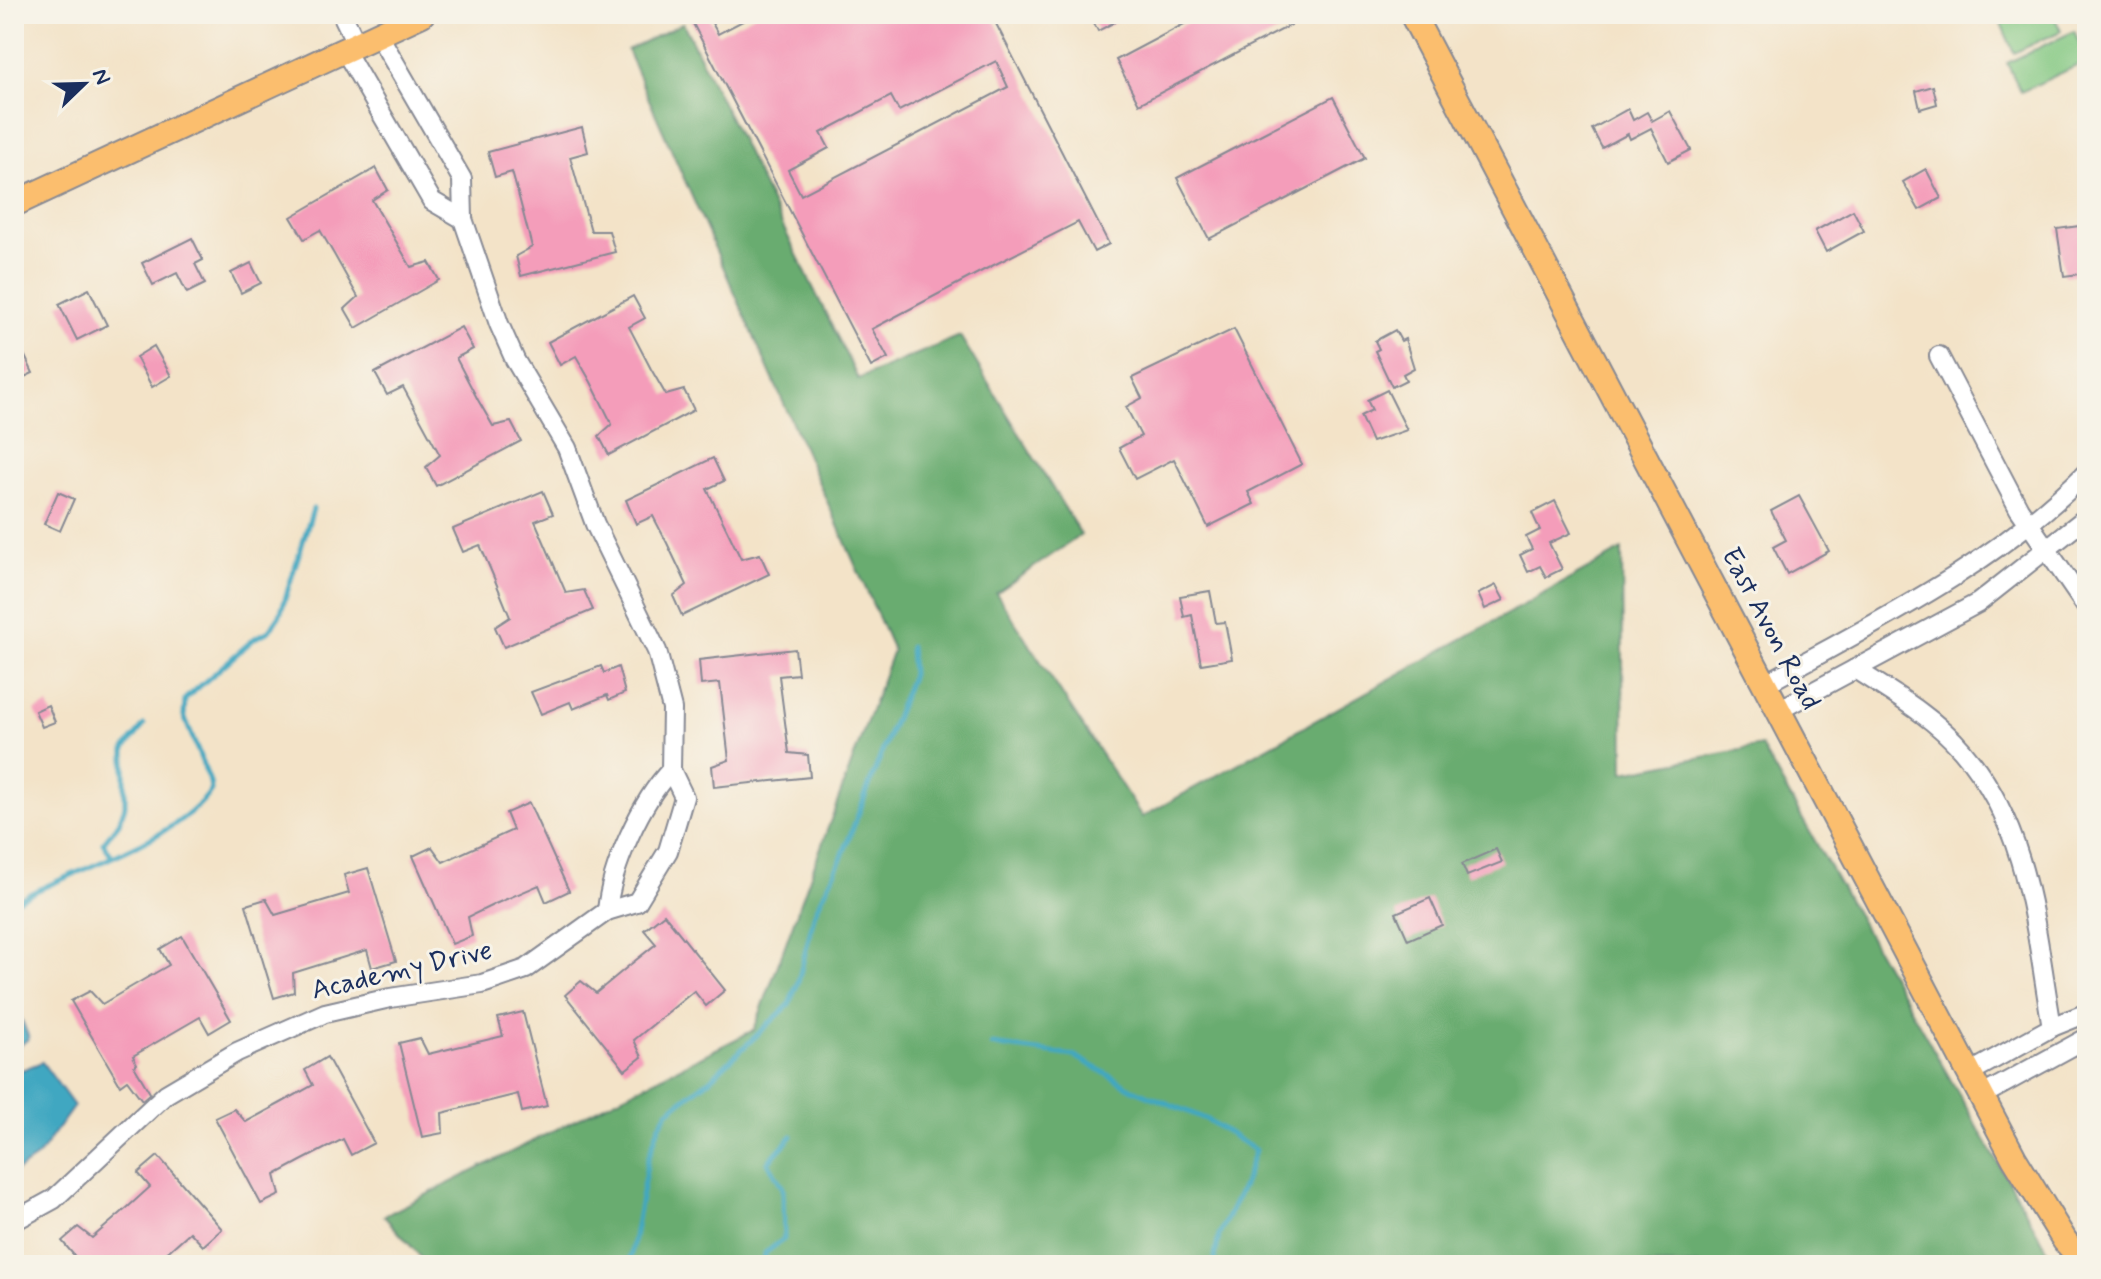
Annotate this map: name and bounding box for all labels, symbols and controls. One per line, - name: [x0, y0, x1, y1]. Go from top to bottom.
- north arrow: [44, 44, 124, 124]
- text: N: [85, 65, 116, 89]
- street label: East Avon Road: [1712, 541, 1828, 717]
- street label: Academy Drive: [308, 932, 496, 1010]

